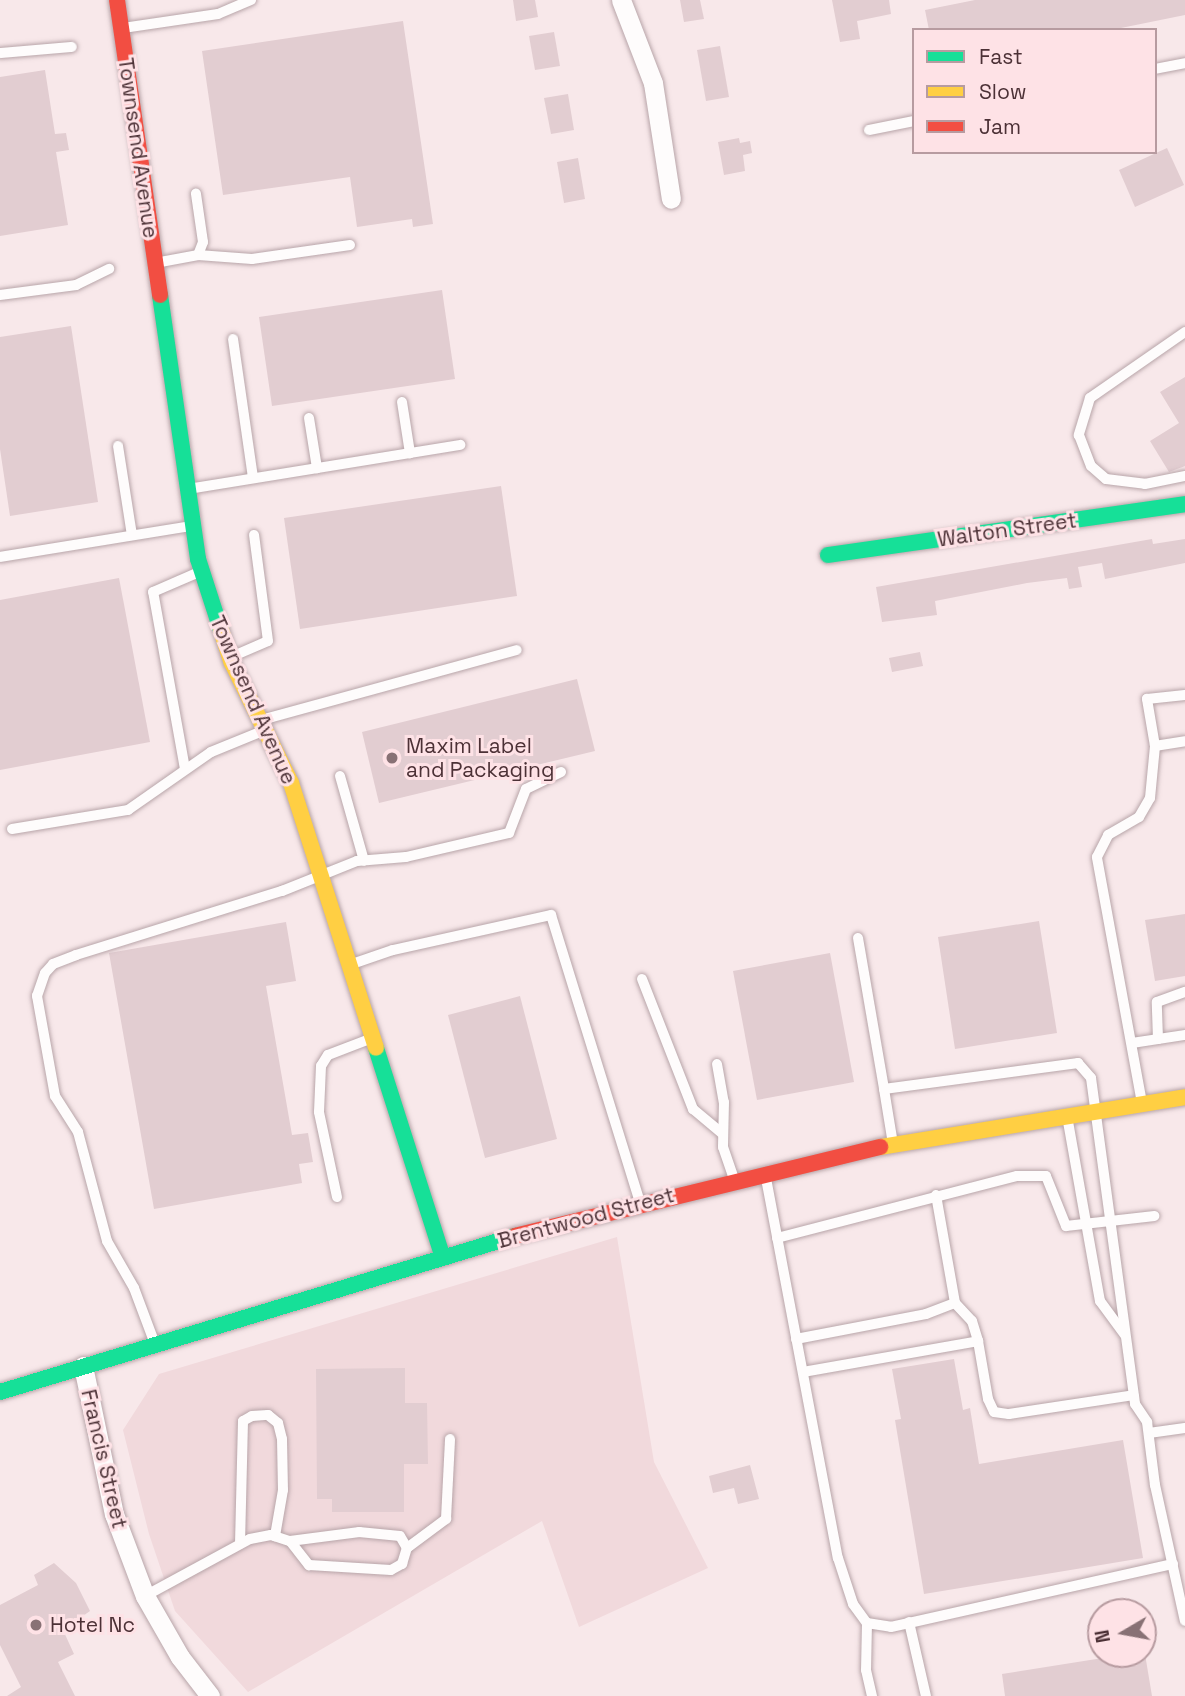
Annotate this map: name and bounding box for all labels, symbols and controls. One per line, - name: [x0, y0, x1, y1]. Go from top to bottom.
- legend: [912, 28, 1157, 154]
- text: Fast: [979, 43, 1023, 70]
- street label: Townsend Avenue: [113, 56, 163, 240]
- text: Slow: [979, 78, 1027, 105]
- text: Jam: [979, 113, 1021, 140]
- street label: Walton Street: [936, 508, 1078, 552]
- street label: Townsend Avenue: [204, 612, 302, 788]
- place label: Maxim Label and Packaging: [406, 733, 554, 783]
- marker: Maxim Label and Packaging: [384, 750, 400, 766]
- street label: Brentwood Street: [495, 1182, 677, 1254]
- street label: Francis Street: [76, 1387, 132, 1531]
- north arrow: [1087, 1598, 1157, 1668]
- place label: Hotel Nc: [50, 1612, 135, 1638]
- marker: Hotel Nc: [28, 1617, 44, 1633]
- text: N: [1089, 1628, 1116, 1645]

